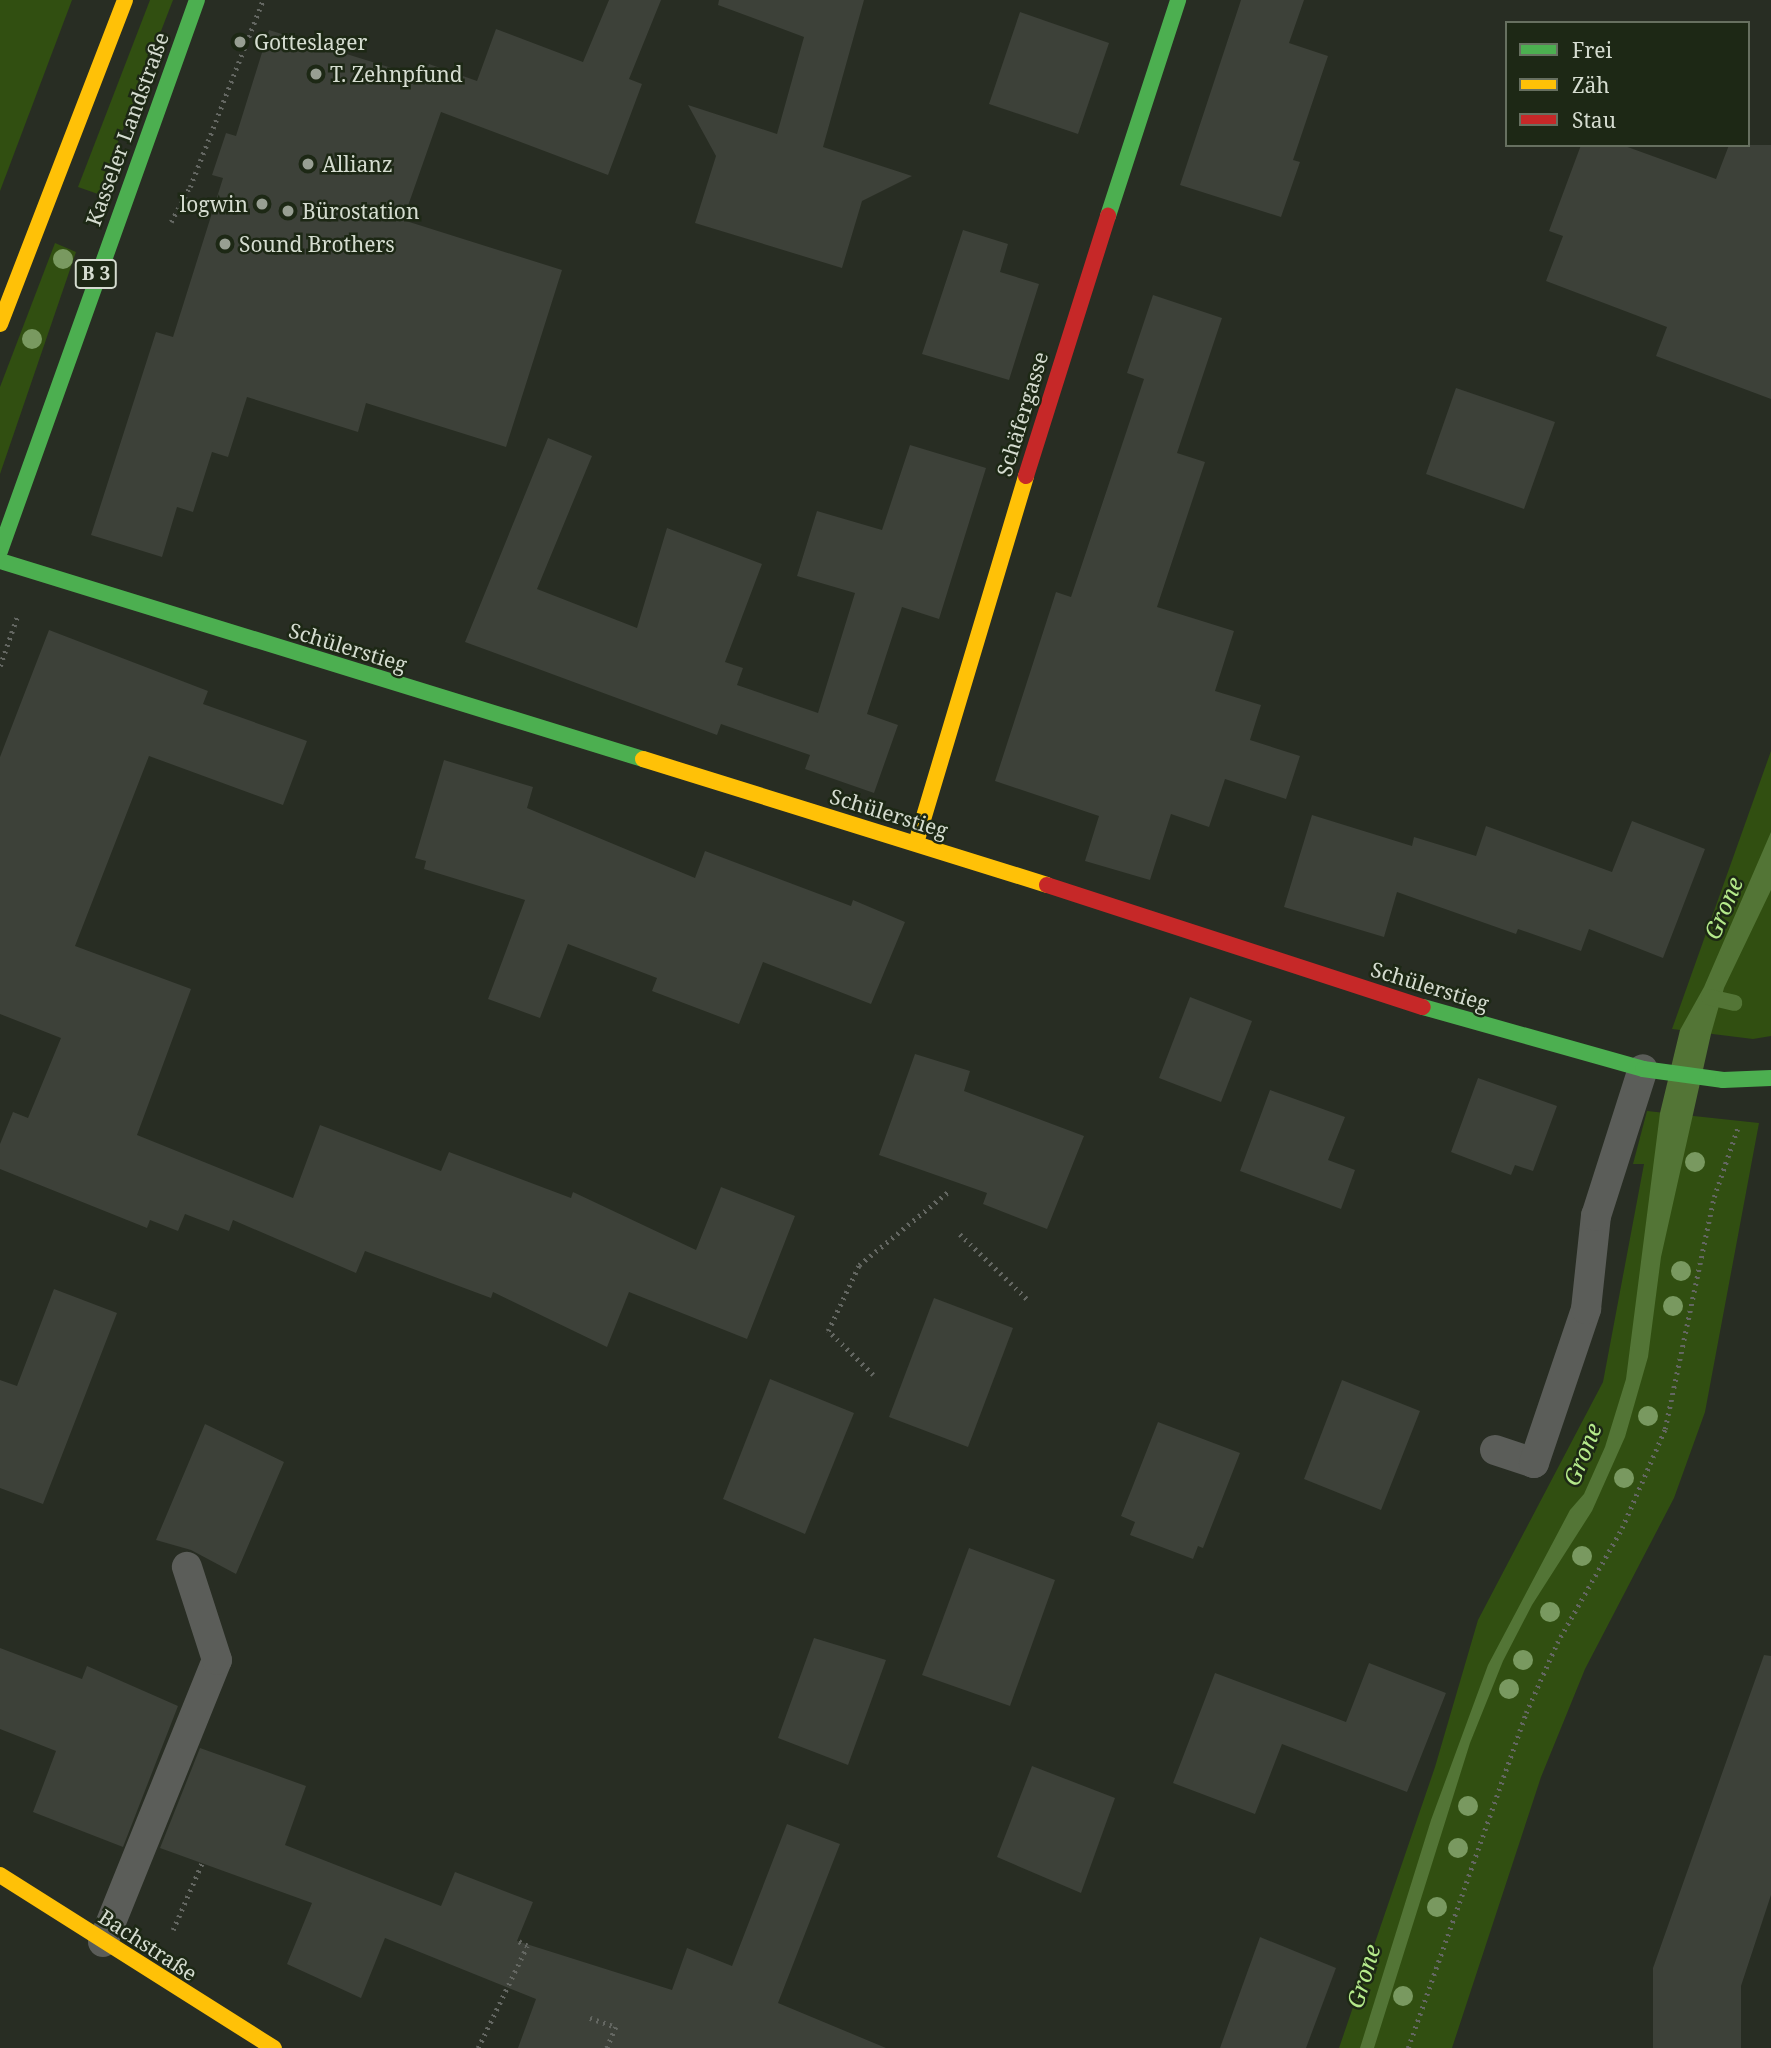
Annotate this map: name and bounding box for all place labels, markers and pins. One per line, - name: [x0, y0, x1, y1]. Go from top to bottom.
- place label: Gotteslager: [254, 29, 367, 55]
- marker: Gotteslager: [232, 34, 248, 50]
- place label: T. Zehnpfund: [330, 61, 463, 87]
- marker: T. Zehnpfund: [308, 66, 324, 82]
- place label: Allianz: [322, 151, 393, 177]
- marker: Allianz: [300, 156, 316, 172]
- place label: logwin: [180, 191, 248, 217]
- marker: logwin: [254, 196, 270, 212]
- place label: Bürostation: [302, 198, 420, 224]
- marker: Bürostation: [280, 203, 296, 219]
- place label: Sound Brothers: [239, 231, 395, 257]
- marker: Sound Brothers: [217, 236, 233, 252]

